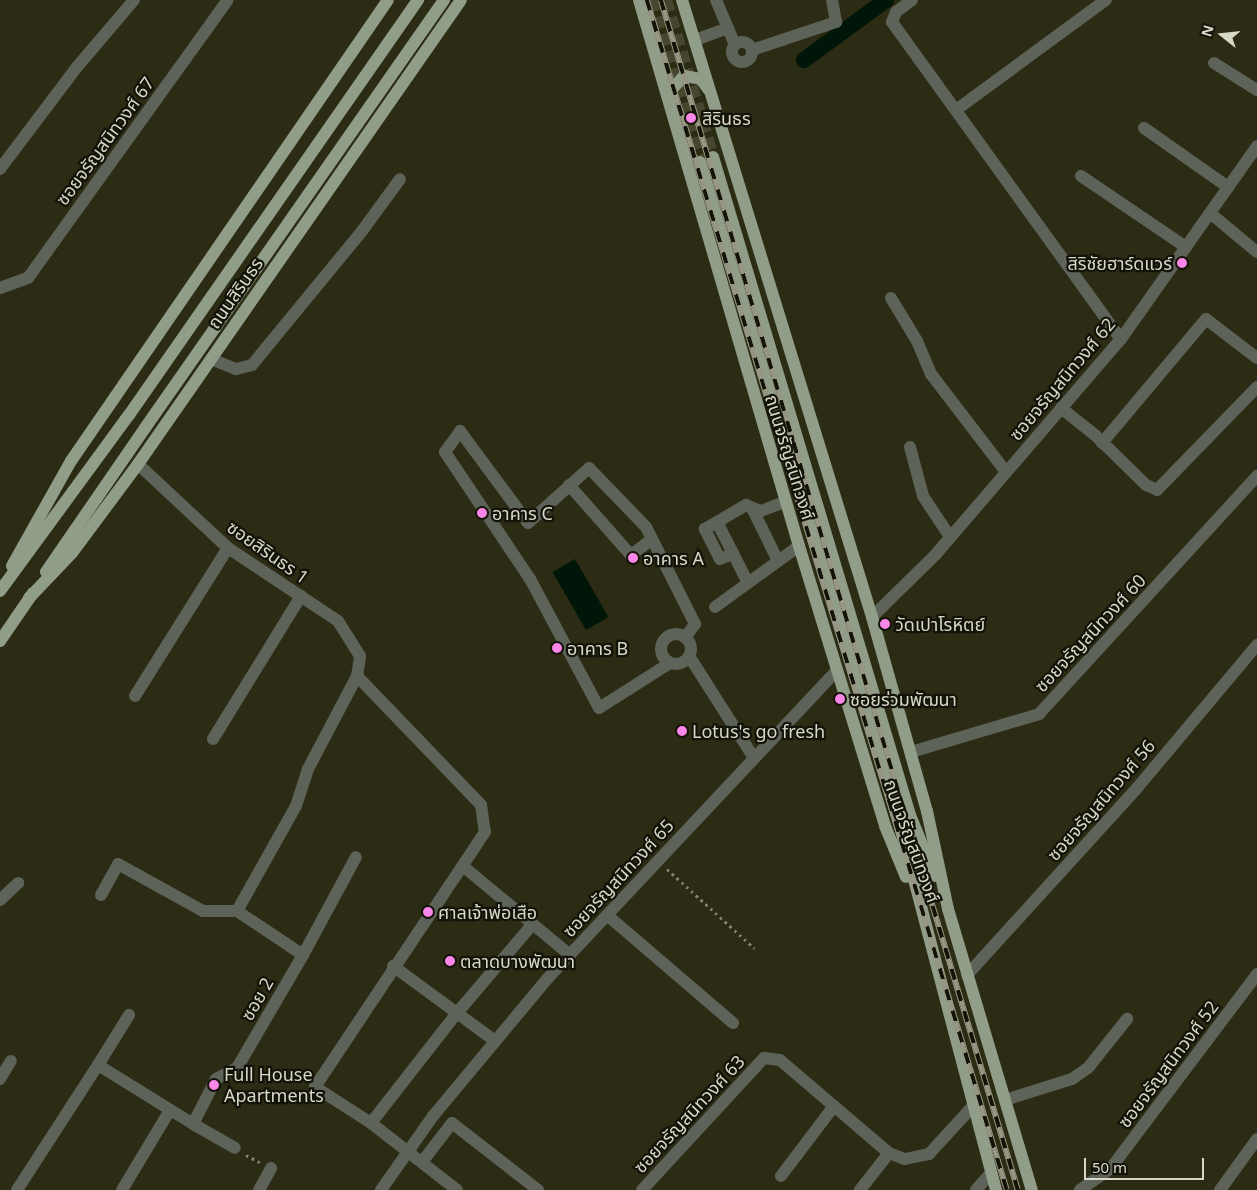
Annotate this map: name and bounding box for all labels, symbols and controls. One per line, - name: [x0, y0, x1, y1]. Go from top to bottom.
- north arrow: [1197, 10, 1247, 60]
- text: N: [1196, 23, 1218, 39]
- street label: ซอยจรัญสนิทวงศ์ 67: [51, 73, 159, 209]
- place label: สิรินธร: [702, 107, 751, 129]
- marker: สิรินธร: [684, 111, 698, 125]
- place label: สิริชัยฮาร์ดแวร์: [1067, 252, 1172, 274]
- street label: ถนนสิรินธร: [203, 253, 267, 333]
- marker: สิริชัยฮาร์ดแวร์: [1176, 257, 1188, 269]
- street label: ซอยจรัญสนิทวงศ์ 62: [1005, 313, 1119, 445]
- street label: ถนนจรัญสนิทวงศ์: [761, 392, 819, 522]
- place label: อาคาร C: [492, 502, 553, 524]
- marker: อาคาร C: [476, 507, 488, 519]
- street label: ซอยสิรินธร 1: [223, 516, 313, 588]
- place label: อาคาร A: [643, 547, 704, 569]
- marker: อาคาร A: [627, 552, 639, 564]
- street label: ซอยจรัญสนิทวงศ์ 60: [1030, 570, 1150, 696]
- place label: วัดเปาโรหิตย์: [895, 613, 985, 635]
- marker: วัดเปาโรหิตย์: [879, 618, 891, 630]
- place label: อาคาร B: [567, 637, 628, 659]
- marker: อาคาร B: [551, 642, 563, 654]
- place label: ซอยร่วมพัฒนา: [850, 688, 957, 710]
- marker: ซอยร่วมพัฒนา: [834, 693, 846, 705]
- place label: Lotus's go fresh: [692, 720, 825, 742]
- marker: Lotus's go fresh: [676, 725, 688, 737]
- street label: ซอยจรัญสนิทวงศ์ 56: [1043, 735, 1159, 865]
- street label: ถนนจรัญสนิทวงศ์: [880, 776, 944, 906]
- street label: ซอยจรัญสนิทวงศ์ 65: [558, 815, 678, 941]
- place label: ศาลเจ้าพ่อเสือ: [438, 901, 537, 923]
- marker: ศาลเจ้าพ่อเสือ: [422, 906, 434, 918]
- place label: ตลาดบางพัฒนา: [460, 950, 575, 972]
- marker: ตลาดบางพัฒนา: [444, 955, 456, 967]
- street label: ซอย 2: [236, 974, 278, 1024]
- street label: ซอยจรัญสนิทวงศ์ 52: [1113, 996, 1223, 1132]
- street label: ซอยจรัญสนิทวงศ์ 63: [629, 1051, 749, 1177]
- place label: Full House Apartments: [224, 1064, 324, 1106]
- marker: Full House Apartments: [208, 1079, 220, 1091]
- scale bar: [1087, 1148, 1207, 1180]
- text: 50 m: [1092, 1157, 1127, 1177]

